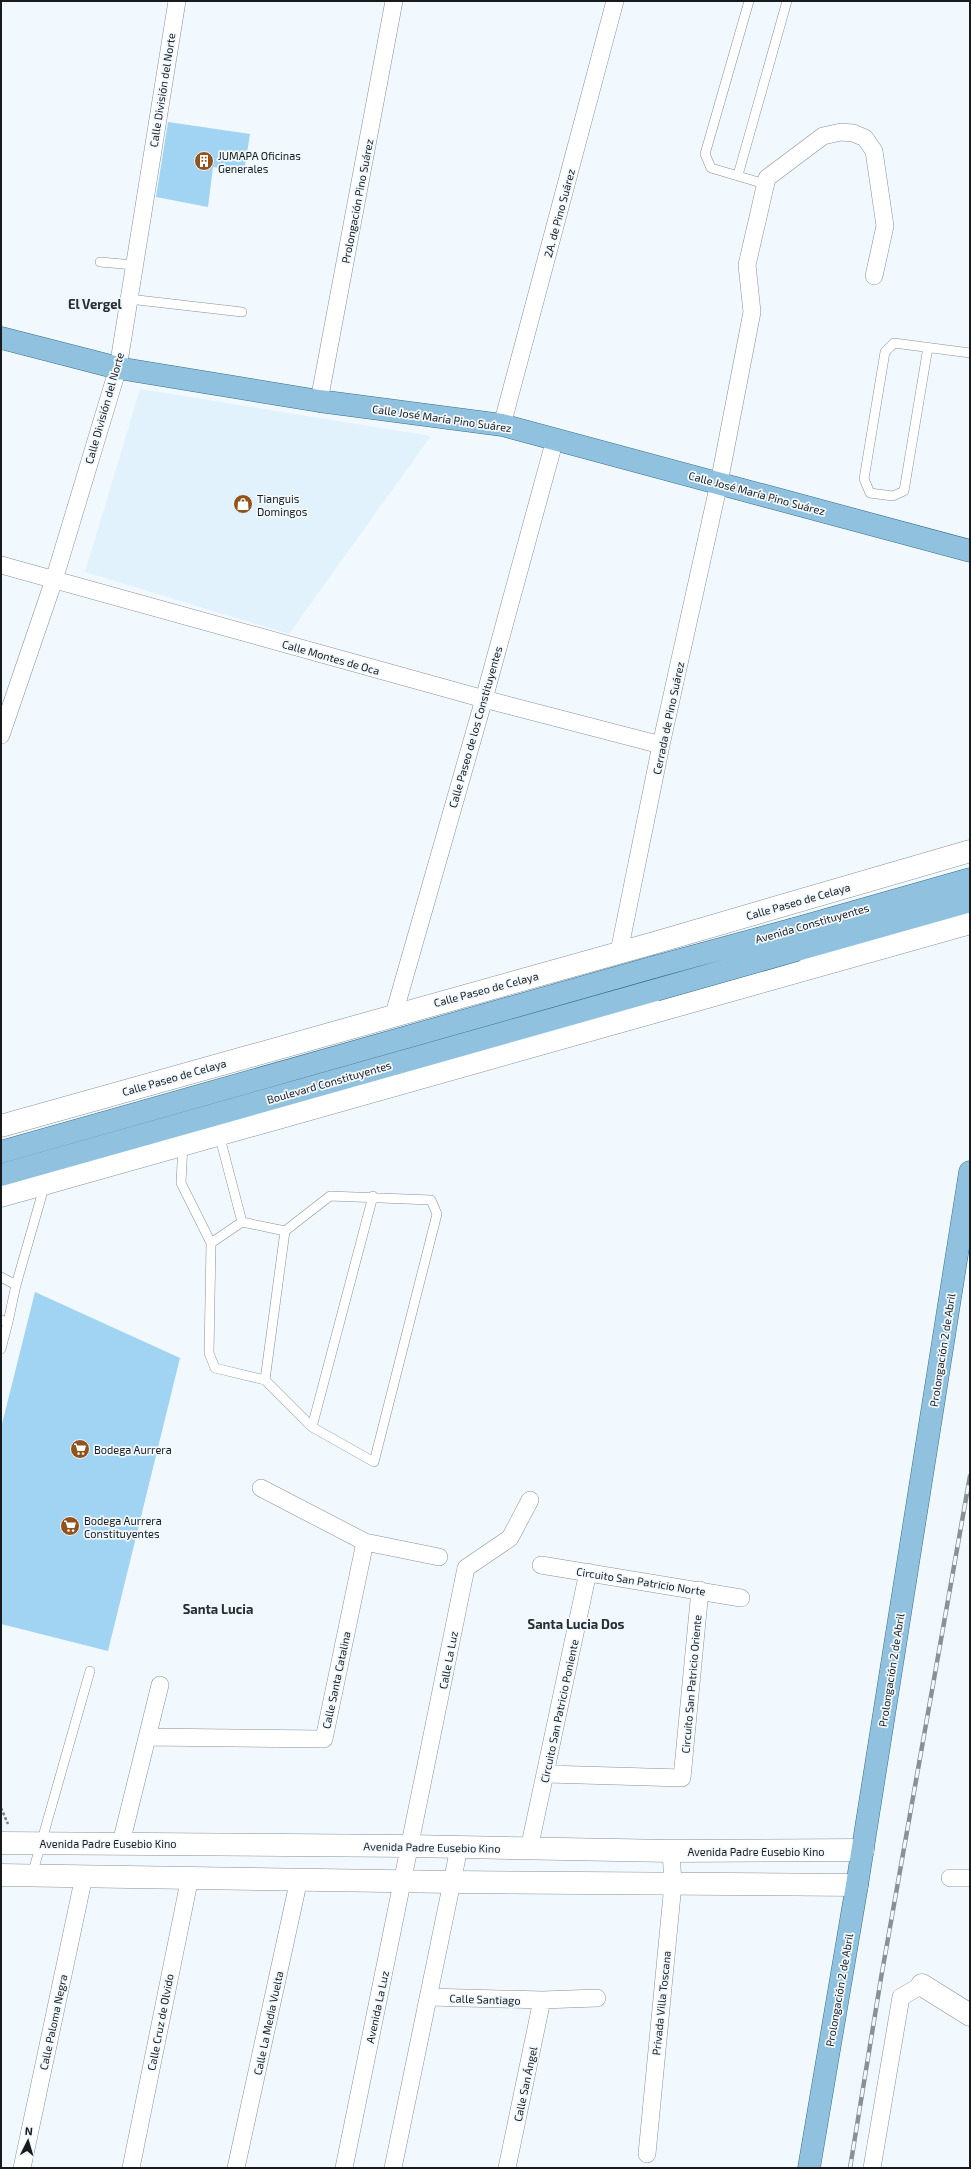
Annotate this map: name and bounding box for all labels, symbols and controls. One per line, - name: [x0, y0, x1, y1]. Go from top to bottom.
- street label: Calle División del Norte: [147, 32, 177, 148]
- street label: Prolongación Pino Suárez: [339, 137, 376, 264]
- place label: JUMAPA Oficinas Generales: [218, 149, 301, 175]
- building icon: JUMAPA Oficinas Generales: [193, 150, 215, 172]
- street label: 2A. de Pino Suárez: [541, 167, 577, 259]
- district label: El Vergel: [68, 296, 123, 312]
- street label: Calle División del Norte: [82, 351, 126, 465]
- street label: Calle José María Pino Suárez: [371, 402, 513, 434]
- street label: Calle José María Pino Suárez: [687, 468, 827, 518]
- place label: Tianguis Domingos: [257, 492, 308, 518]
- shop icon: Tianguis Domingos: [232, 493, 254, 515]
- street label: Calle Montes de Oca: [281, 637, 381, 677]
- street label: Calle Paseo de los Constituyentes: [446, 644, 504, 809]
- street label: Cerrada de Pino Suárez: [650, 660, 686, 776]
- street label: Calle Paseo de Celaya: [744, 880, 852, 922]
- street label: Avenida Constituyentes: [754, 900, 871, 945]
- street label: Calle Paseo de Celaya: [432, 969, 540, 1009]
- street label: Calle Paseo de Celaya: [120, 1056, 228, 1098]
- street label: Boulevard Constituyentes: [265, 1058, 393, 1106]
- street label: Prolongación 2 de Abril: [927, 1292, 958, 1408]
- supermarket icon: Bodega Aurrera: [69, 1438, 91, 1460]
- place label: Bodega Aurrera: [94, 1443, 172, 1456]
- place label: Bodega Aurrera Constituyentes: [84, 1514, 162, 1540]
- supermarket icon: Bodega Aurrera Constituyentes: [59, 1515, 81, 1537]
- street label: Circuito San Patricio Norte: [575, 1564, 707, 1598]
- district label: Santa Lucia: [183, 1601, 253, 1617]
- street label: Prolongación 2 de Abril: [876, 1612, 907, 1728]
- street label: Circuito San Patricio Oriente: [678, 1614, 704, 1754]
- district label: Santa Lucia Dos: [528, 1616, 625, 1632]
- street label: Calle La Luz: [436, 1629, 460, 1690]
- street label: Calle Santa Catalina: [319, 1630, 353, 1730]
- street label: Circuito San Patricio Poniente: [537, 1638, 581, 1784]
- street label: Avenida Padre Eusebio Kino: [39, 1837, 177, 1850]
- street label: Avenida Padre Eusebio Kino: [363, 1839, 501, 1855]
- street label: Avenida Padre Eusebio Kino: [687, 1845, 825, 1858]
- street label: Prolongación 2 de Abril: [823, 1932, 855, 2048]
- street label: Privada Villa Toscana: [649, 1950, 673, 2056]
- street label: Avenida La Luz: [363, 1969, 391, 2044]
- street label: Calle La Media Vuelta: [251, 1970, 285, 2076]
- street label: Calle Cruz de Olvido: [144, 1972, 176, 2072]
- street label: Calle Paloma Negra: [36, 1973, 70, 2071]
- street label: Calle Santiago: [449, 1991, 521, 2007]
- street label: Calle San Ángel: [511, 2045, 539, 2123]
- north arrow: [8, 2121, 48, 2161]
- text: N: [24, 2124, 33, 2137]

